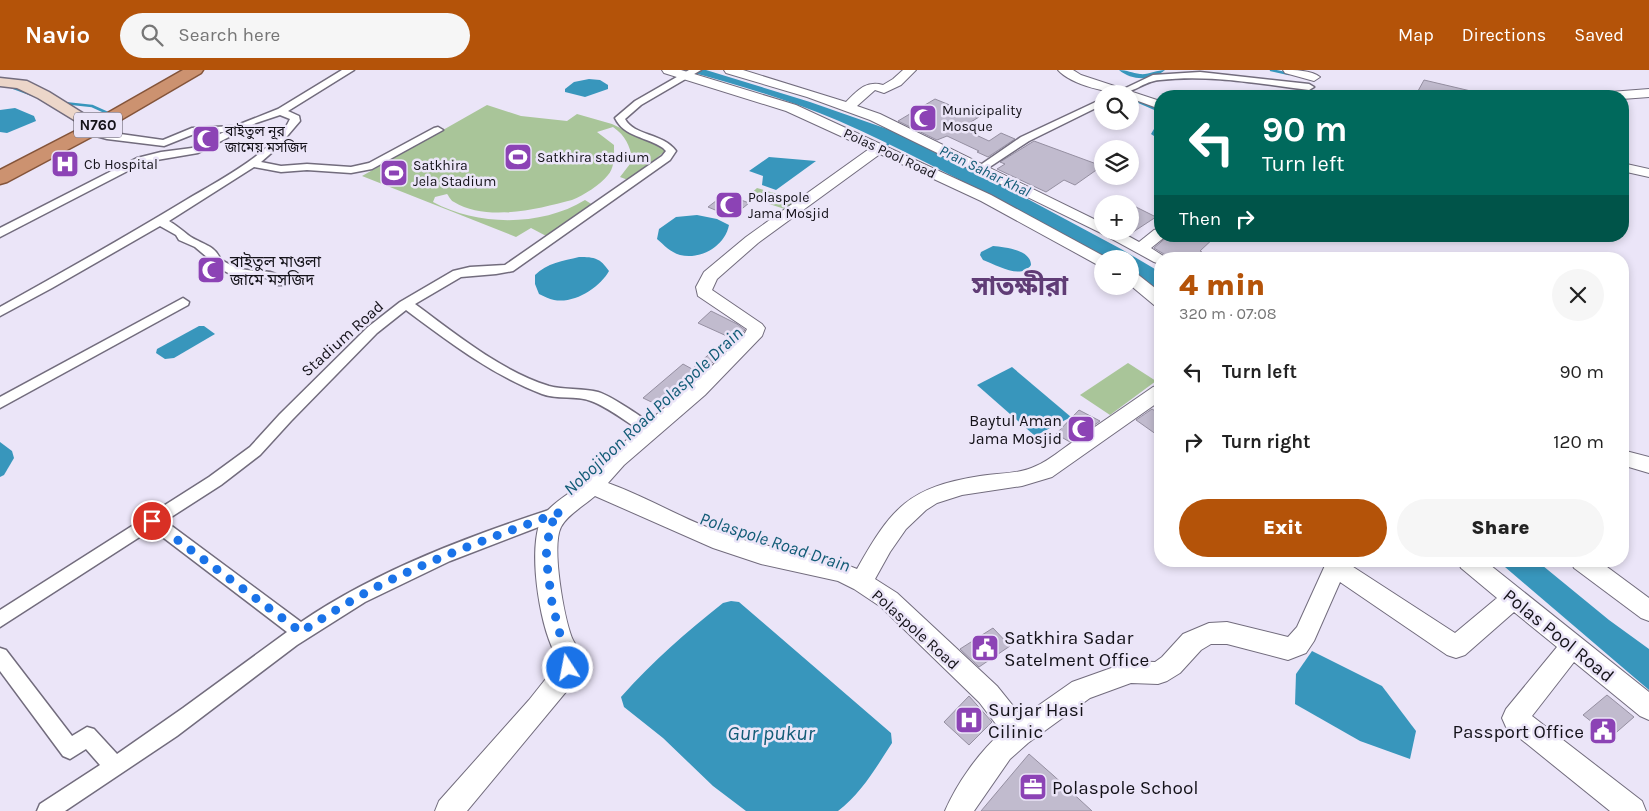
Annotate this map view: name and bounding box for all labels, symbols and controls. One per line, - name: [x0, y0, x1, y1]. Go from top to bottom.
- search box: [120, 13, 470, 58]
- text: Navio: [25, 21, 90, 49]
- icon: search: [138, 21, 166, 49]
- text: Search here: [178, 24, 280, 46]
- text: Map: [1398, 24, 1434, 46]
- text: Directions: [1462, 24, 1546, 46]
- text: Saved: [1574, 24, 1624, 46]
- map controls: [1094, 85, 1139, 295]
- button: search: [1094, 85, 1139, 130]
- place label: Municipality Mosque: [942, 102, 1023, 135]
- mosque icon: Municipality Mosque: [908, 103, 938, 133]
- text: 90 m: [1262, 109, 1348, 150]
- icon: left: [1179, 110, 1244, 175]
- road number: N760: [74, 112, 122, 138]
- place label: বাইতুল নূর জামেয় মসজিদ: [224, 123, 308, 156]
- mosque icon: বাইতুল নূর জামেয় মসজিদ: [191, 124, 221, 154]
- street label: Polas Pool Road: [841, 125, 939, 182]
- button: layers: [1094, 140, 1139, 185]
- water label: Pran Sahar Khal: [937, 141, 1034, 201]
- sports icon: Satkhira stadium: [503, 142, 533, 172]
- hospital icon: Cb Hospital: [50, 149, 80, 179]
- place label: Satkhira stadium: [537, 149, 649, 166]
- text: Turn left: [1262, 151, 1345, 177]
- place label: Cb Hospital: [84, 156, 158, 173]
- place label: Satkhira Jela Stadium: [413, 157, 496, 190]
- sports icon: Satkhira Jela Stadium: [379, 158, 409, 188]
- place label: Polaspole Jama Mosjid: [748, 189, 829, 222]
- mosque icon: Polaspole Jama Mosjid: [714, 190, 744, 220]
- button: +: [1094, 195, 1139, 240]
- icon: right: [1231, 205, 1259, 233]
- text: Then: [1179, 208, 1221, 230]
- button: −: [1094, 250, 1139, 295]
- place label: বাইতুল মাওলা জামে মসজিদ: [229, 252, 322, 289]
- mosque icon: বাইতুল মাওলা জামে মসজিদ: [196, 255, 226, 285]
- text: 4 min: [1179, 267, 1265, 303]
- button: close: [1552, 269, 1604, 321]
- district label: সাতক্ষীরা: [971, 270, 1069, 302]
- street label: Stadium Road: [297, 297, 387, 380]
- text: 320 m · 07:08: [1179, 304, 1276, 323]
- water label: Nobojibon Road Polaspole Drain: [559, 322, 747, 500]
- icon: left: [1179, 358, 1207, 386]
- text: Turn left: [1222, 361, 1297, 383]
- text: 90 m: [1559, 361, 1604, 383]
- place label: Baytul Aman Jama Mosjid: [969, 411, 1062, 448]
- mosque icon: Baytul Aman Jama Mosjid: [1066, 414, 1096, 444]
- icon: right: [1179, 428, 1207, 456]
- text: Turn right: [1222, 431, 1311, 453]
- text: 120 m: [1553, 431, 1604, 453]
- button: Exit: [1179, 499, 1387, 557]
- button: Share: [1397, 499, 1604, 557]
- pin: [131, 500, 173, 542]
- icon: arrive: [138, 507, 166, 535]
- water label: Polaspole Road Drain: [697, 507, 853, 577]
- street label: Polas Pool Road: [1499, 584, 1618, 687]
- street label: Polaspole Road: [868, 585, 963, 673]
- place label: Satkhira Sadar Satelment Office: [1004, 627, 1149, 671]
- public building icon: Satkhira Sadar Satelment Office: [970, 633, 1000, 663]
- position arrow: [541, 641, 593, 693]
- place label: Surjar Hasi Cilinic: [988, 699, 1084, 743]
- hospital icon: Surjar Hasi Cilinic: [954, 705, 984, 735]
- public building icon: Passport Office: [1588, 716, 1618, 746]
- water label: Gur pukur: [727, 721, 815, 745]
- place label: Passport Office: [1453, 721, 1584, 743]
- office icon: Polaspole School: [1018, 772, 1048, 802]
- place label: Polaspole School: [1052, 777, 1199, 799]

